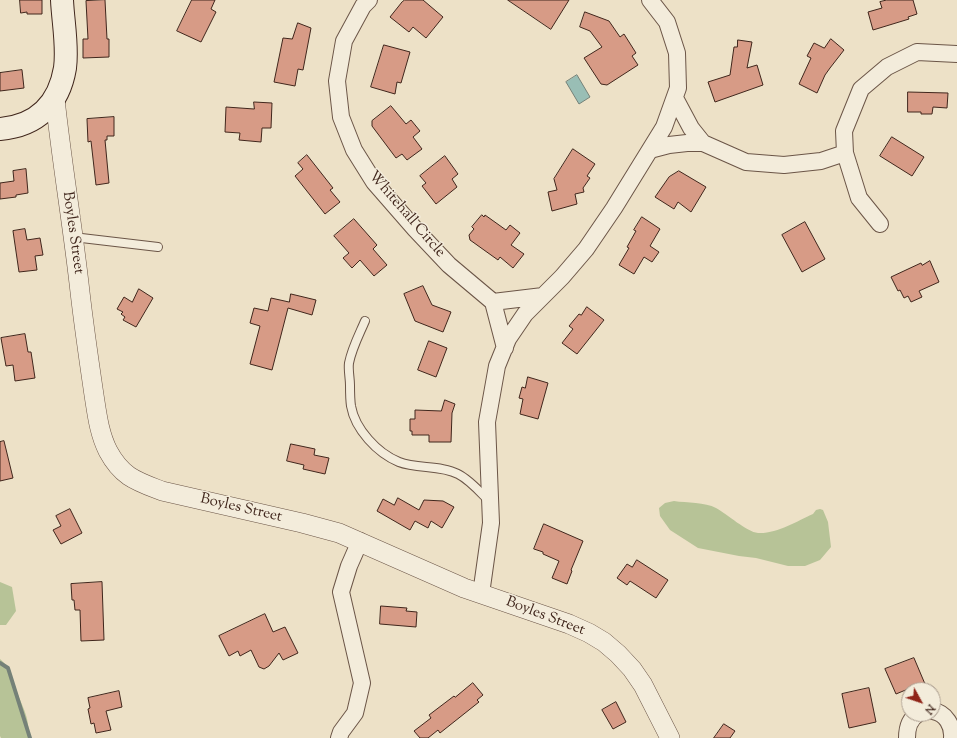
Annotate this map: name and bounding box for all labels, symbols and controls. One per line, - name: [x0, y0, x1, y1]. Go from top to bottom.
- street label: Whitehall Circle: [364, 168, 448, 262]
- street label: Boyles Street: [57, 190, 87, 276]
- street label: Boyles Street: [198, 491, 284, 527]
- street label: Boyles Street: [503, 594, 587, 640]
- north arrow: [901, 682, 941, 722]
- text: N: [920, 701, 938, 718]

